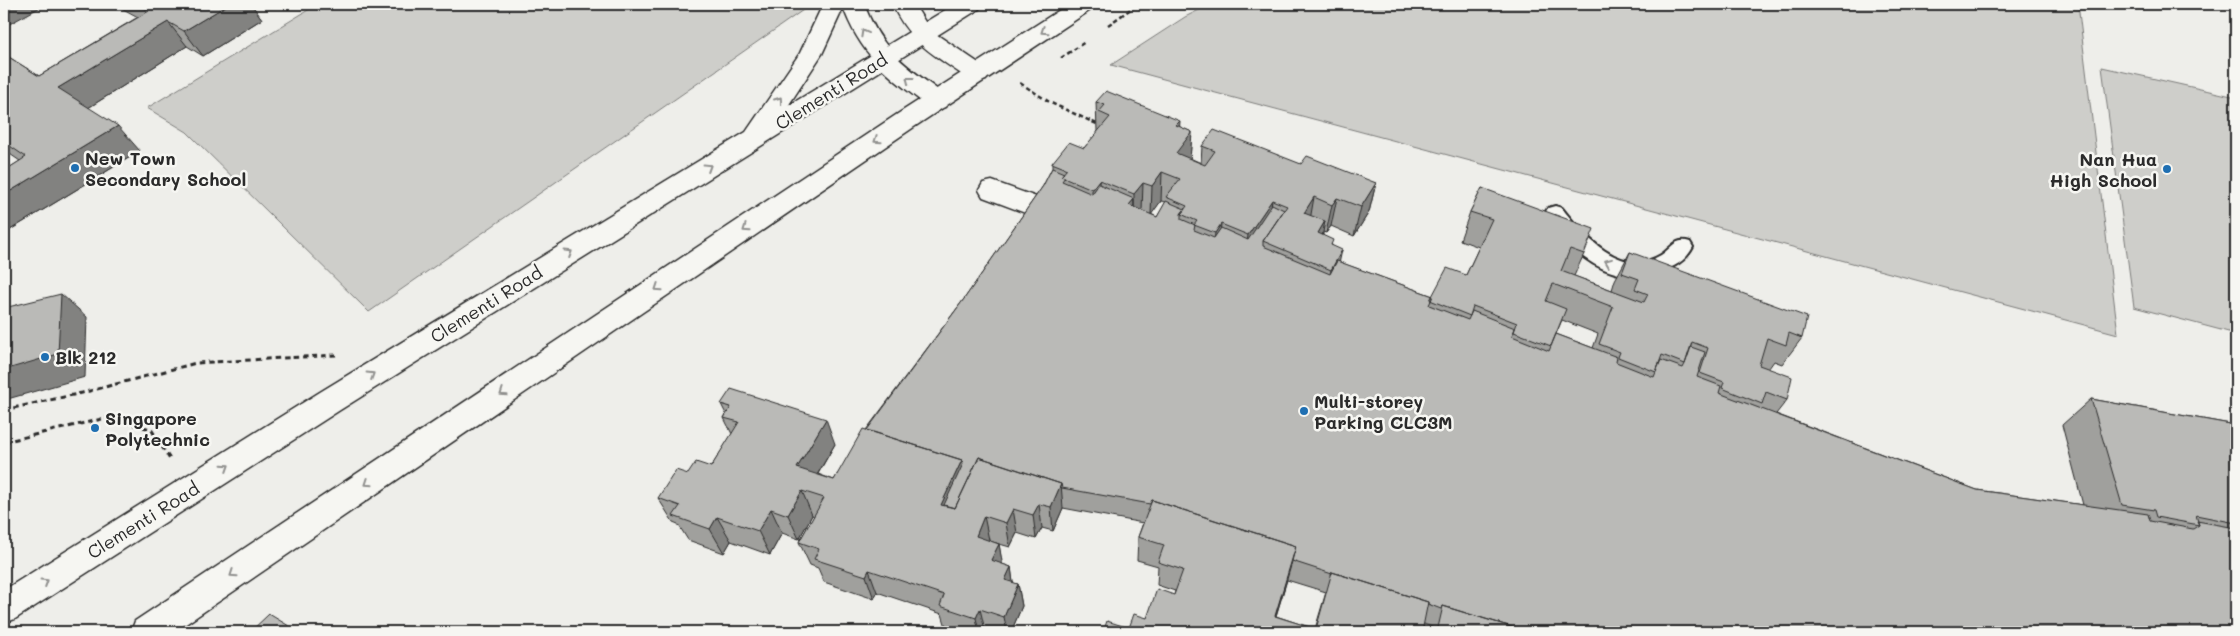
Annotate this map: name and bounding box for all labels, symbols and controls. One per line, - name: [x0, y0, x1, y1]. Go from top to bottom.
- one-way arrow: [1040, 24, 1049, 34]
- one-way arrow: [860, 30, 870, 39]
- street label: Clementi Road: [770, 47, 892, 135]
- one-way arrow: [906, 77, 915, 86]
- one-way arrow: [773, 97, 782, 106]
- one-way arrow: [873, 134, 883, 143]
- place label: New Town Secondary School: [85, 146, 246, 191]
- place label: Nan Hua High School: [2050, 147, 2157, 192]
- marker: New Town Secondary School: [69, 162, 81, 174]
- marker: Nan Hua High School: [2161, 163, 2173, 175]
- one-way arrow: [702, 164, 711, 174]
- one-way arrow: [742, 223, 752, 232]
- one-way arrow: [564, 249, 573, 259]
- one-way arrow: [1604, 257, 1613, 268]
- street label: Clementi Road: [425, 260, 547, 348]
- one-way arrow: [654, 282, 663, 292]
- place label: Blk 212: [55, 345, 116, 369]
- marker: Blk 212: [39, 351, 51, 363]
- one-way arrow: [366, 371, 375, 381]
- one-way arrow: [499, 387, 508, 396]
- place label: Multi-storey Parking CLC3M: [1314, 389, 1453, 434]
- marker: Multi-storey Parking CLC3M: [1298, 405, 1310, 417]
- place label: Singapore Polytechnic: [105, 406, 210, 451]
- marker: Singapore Polytechnic: [89, 422, 101, 434]
- one-way arrow: [221, 464, 230, 473]
- street label: Clementi Road: [82, 476, 204, 564]
- one-way arrow: [364, 477, 373, 487]
- one-way arrow: [229, 568, 239, 577]
- one-way arrow: [39, 579, 49, 588]

